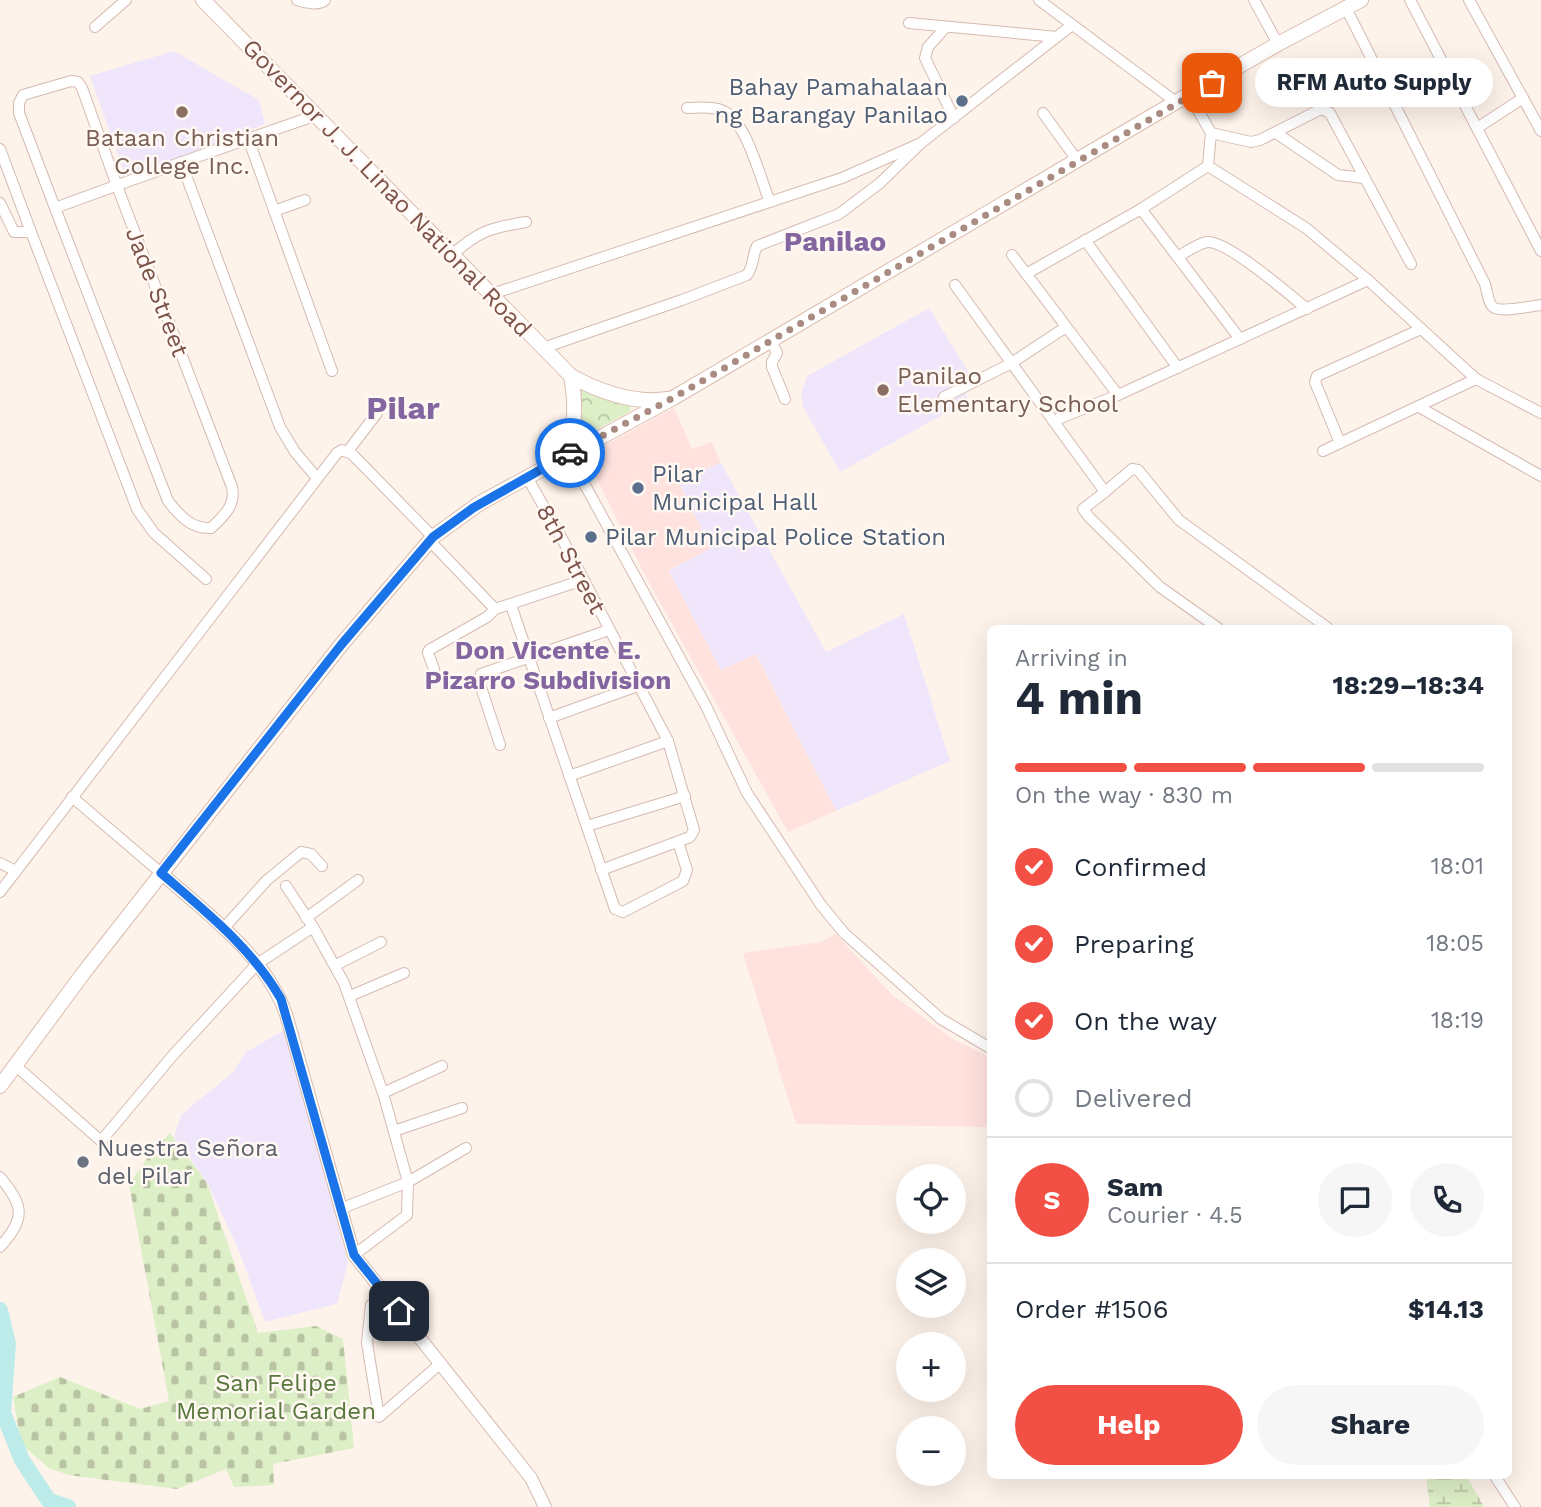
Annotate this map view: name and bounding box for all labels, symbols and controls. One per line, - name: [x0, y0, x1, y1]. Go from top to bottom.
- street label: Governor J. J. Linao National Road: [237, 33, 537, 343]
- pin: [1182, 53, 1242, 113]
- callout: RFM Auto Supply: [1254, 58, 1492, 108]
- icon: bag: [1193, 64, 1231, 102]
- text: RFM Auto Supply: [1276, 69, 1472, 96]
- place label: Bahay Pamahalaan ng Barangay Panilao: [715, 73, 948, 129]
- marker: Bahay Pamahalaan ng Barangay Panilao: [954, 93, 970, 109]
- marker: Bataan Christian College Inc.: [174, 104, 190, 120]
- place label: Bataan Christian College Inc.: [85, 124, 279, 180]
- street label: Jade Street: [120, 223, 194, 361]
- district label: Panilao: [784, 225, 886, 258]
- place label: Panilao Elementary School: [897, 362, 1119, 418]
- marker: Panilao Elementary School: [875, 382, 891, 398]
- district label: Pilar: [366, 389, 440, 427]
- courier: [535, 418, 605, 488]
- icon: car: [551, 434, 589, 472]
- place label: Pilar Municipal Hall: [652, 460, 818, 516]
- marker: Pilar Municipal Hall: [630, 480, 646, 496]
- street label: 8th Street: [530, 499, 612, 619]
- place label: Pilar Municipal Police Station: [605, 523, 946, 551]
- marker: Pilar Municipal Police Station: [583, 529, 599, 545]
- district label: Don Vicente E. Pizarro Subdivision: [425, 635, 671, 695]
- text: Arriving in: [1015, 645, 1128, 672]
- text: 18:29–18:34: [1333, 670, 1484, 700]
- text: 4 min: [1015, 671, 1143, 725]
- text: On the way · 830 m: [1015, 782, 1233, 809]
- icon: check: [1015, 848, 1053, 886]
- text: Confirmed: [1074, 852, 1207, 882]
- text: 18:01: [1431, 853, 1484, 880]
- icon: check: [1015, 925, 1053, 963]
- text: Preparing: [1074, 929, 1194, 959]
- text: 18:05: [1426, 930, 1484, 957]
- icon: check: [1015, 1002, 1053, 1040]
- text: On the way: [1074, 1006, 1217, 1036]
- text: 18:19: [1431, 1007, 1484, 1034]
- text: Delivered: [1074, 1083, 1193, 1113]
- place label: Nuestra Señora del Pilar: [97, 1134, 278, 1190]
- marker: Nuestra Señora del Pilar: [75, 1154, 91, 1170]
- button: chat: [1318, 1163, 1392, 1237]
- button: phone: [1410, 1163, 1484, 1237]
- map controls: [896, 1164, 966, 1486]
- button: locate: [896, 1164, 966, 1234]
- text: Sam: [1107, 1172, 1163, 1202]
- text: S: [1044, 1185, 1060, 1215]
- text: Courier · 4.5: [1107, 1202, 1243, 1229]
- button: layers: [896, 1248, 966, 1318]
- pin: [369, 1281, 429, 1341]
- icon: home: [380, 1292, 418, 1330]
- text: Order #1506: [1015, 1294, 1169, 1324]
- text: $14.13: [1408, 1294, 1484, 1324]
- button: +: [896, 1332, 966, 1402]
- park label: San Felipe Memorial Garden: [176, 1369, 376, 1425]
- button: Help: [1015, 1385, 1243, 1465]
- button: Share: [1257, 1385, 1484, 1465]
- button: −: [896, 1416, 966, 1486]

